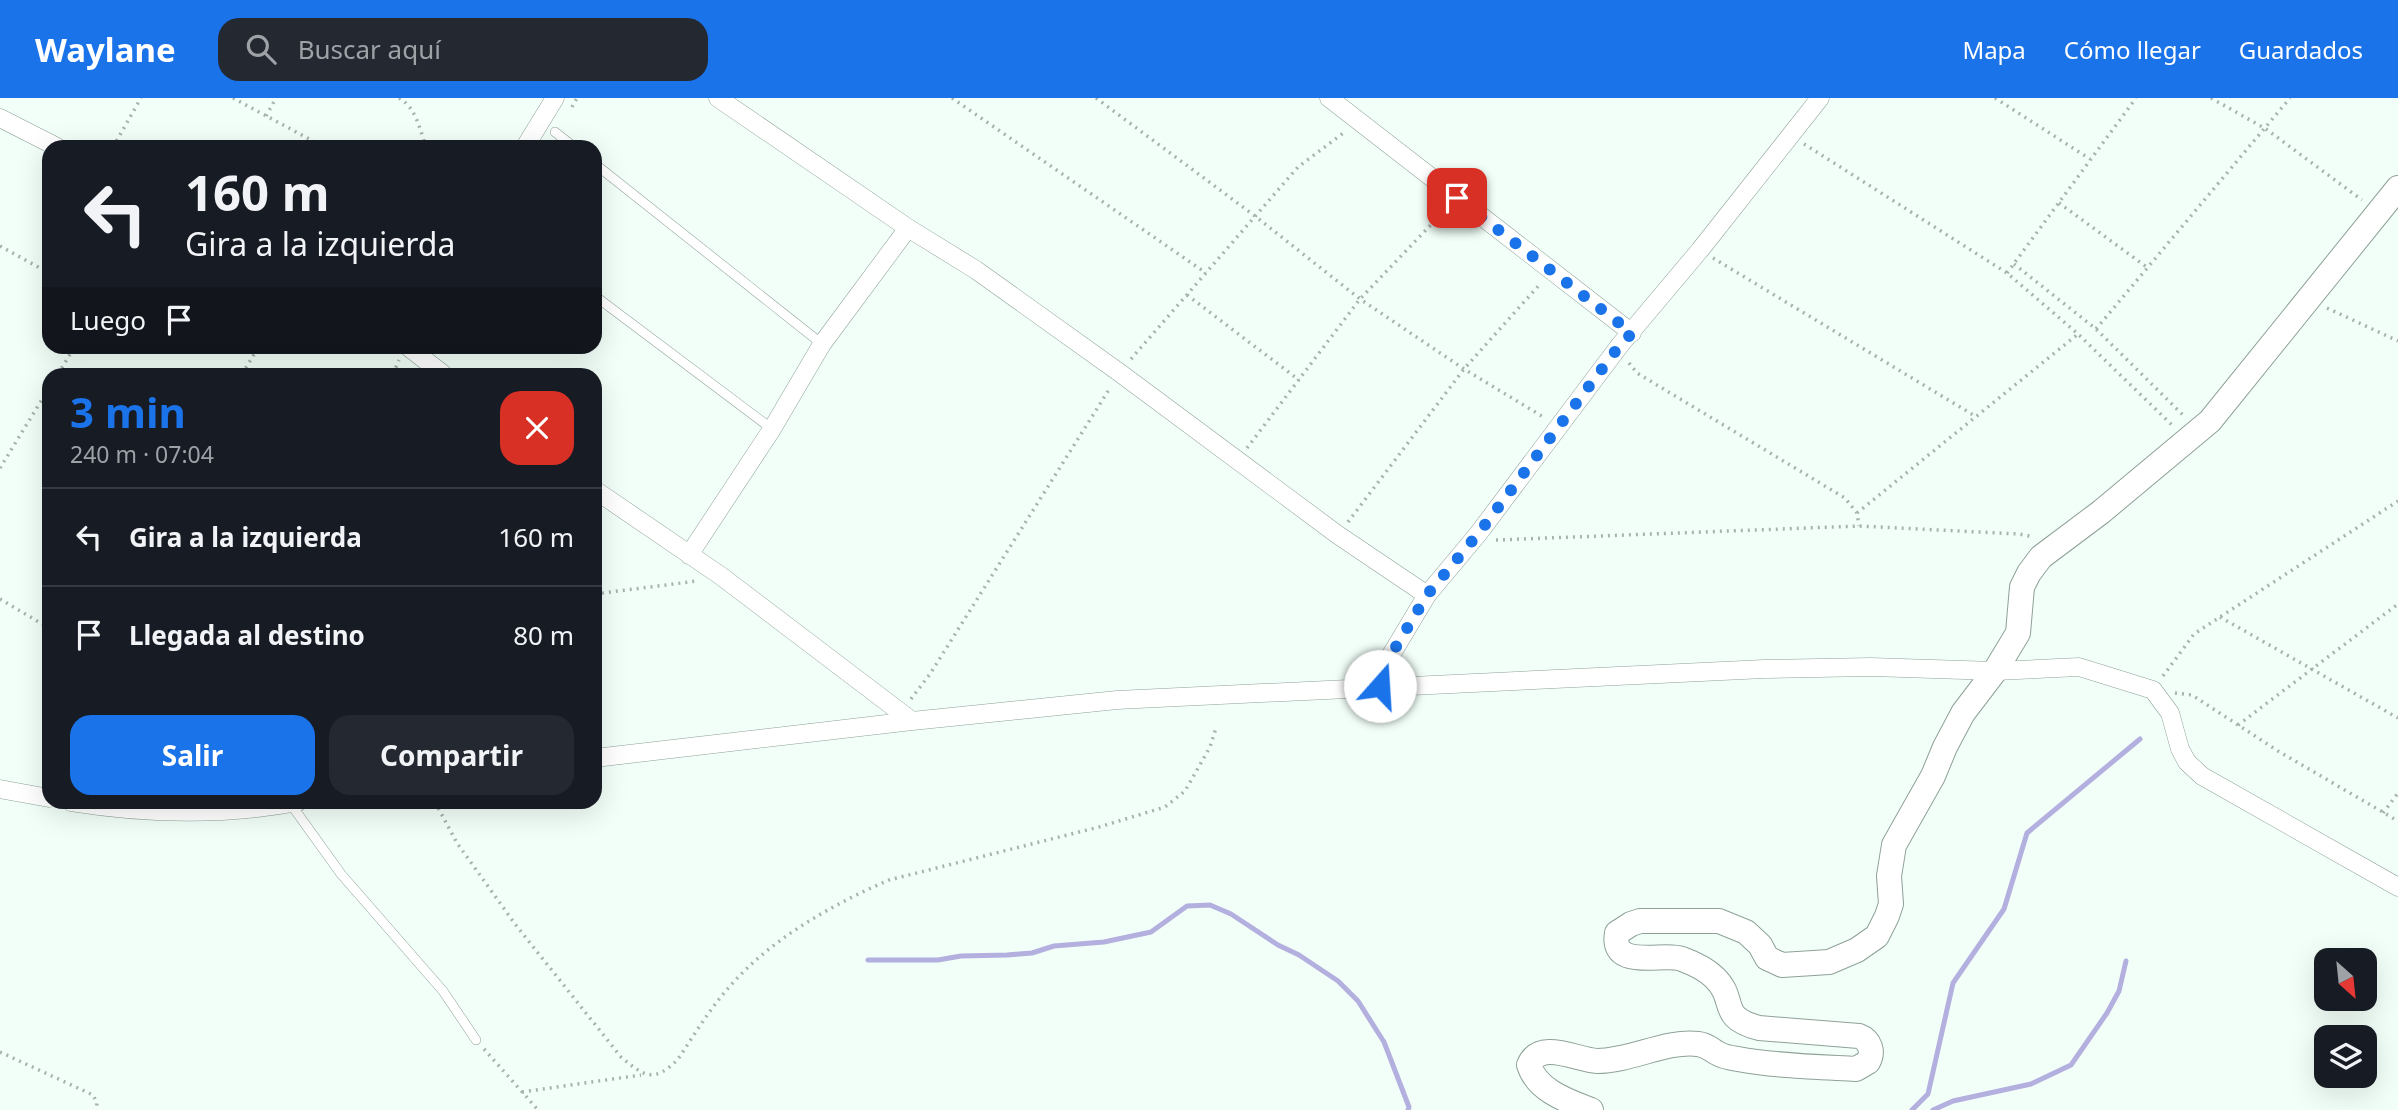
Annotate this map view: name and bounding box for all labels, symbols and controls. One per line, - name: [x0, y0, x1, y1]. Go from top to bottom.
- search box: [218, 18, 708, 81]
- text: Waylane: [35, 27, 176, 72]
- icon: search: [242, 30, 280, 68]
- text: Buscar aquí: [298, 31, 441, 67]
- text: Mapa: [1962, 33, 2026, 66]
- text: Cómo llegar: [2064, 33, 2201, 66]
- text: Guardados: [2239, 33, 2363, 66]
- text: 160 m: [185, 159, 330, 225]
- icon: left: [70, 168, 161, 259]
- pin: [1427, 168, 1487, 228]
- icon: arrive: [1438, 179, 1476, 217]
- text: Gira a la izquierda: [185, 222, 455, 265]
- icon: arrive: [160, 301, 198, 339]
- text: Luego: [70, 302, 146, 338]
- text: 3 min: [70, 383, 186, 440]
- button: close: [500, 391, 574, 465]
- text: 240 m · 07:04: [70, 438, 214, 470]
- icon: left: [70, 518, 108, 556]
- text: Gira a la izquierda: [129, 519, 362, 555]
- text: 160 m: [498, 519, 574, 555]
- icon: arrive: [70, 616, 108, 654]
- text: Llegada al destino: [129, 617, 365, 653]
- text: 80 m: [513, 617, 574, 653]
- position arrow: [1343, 649, 1417, 723]
- button: Salir: [70, 715, 315, 795]
- button: Compartir: [329, 715, 574, 795]
- north arrow: [2314, 948, 2376, 1012]
- map controls: [2314, 948, 2377, 1088]
- button: layers: [2314, 1025, 2377, 1088]

